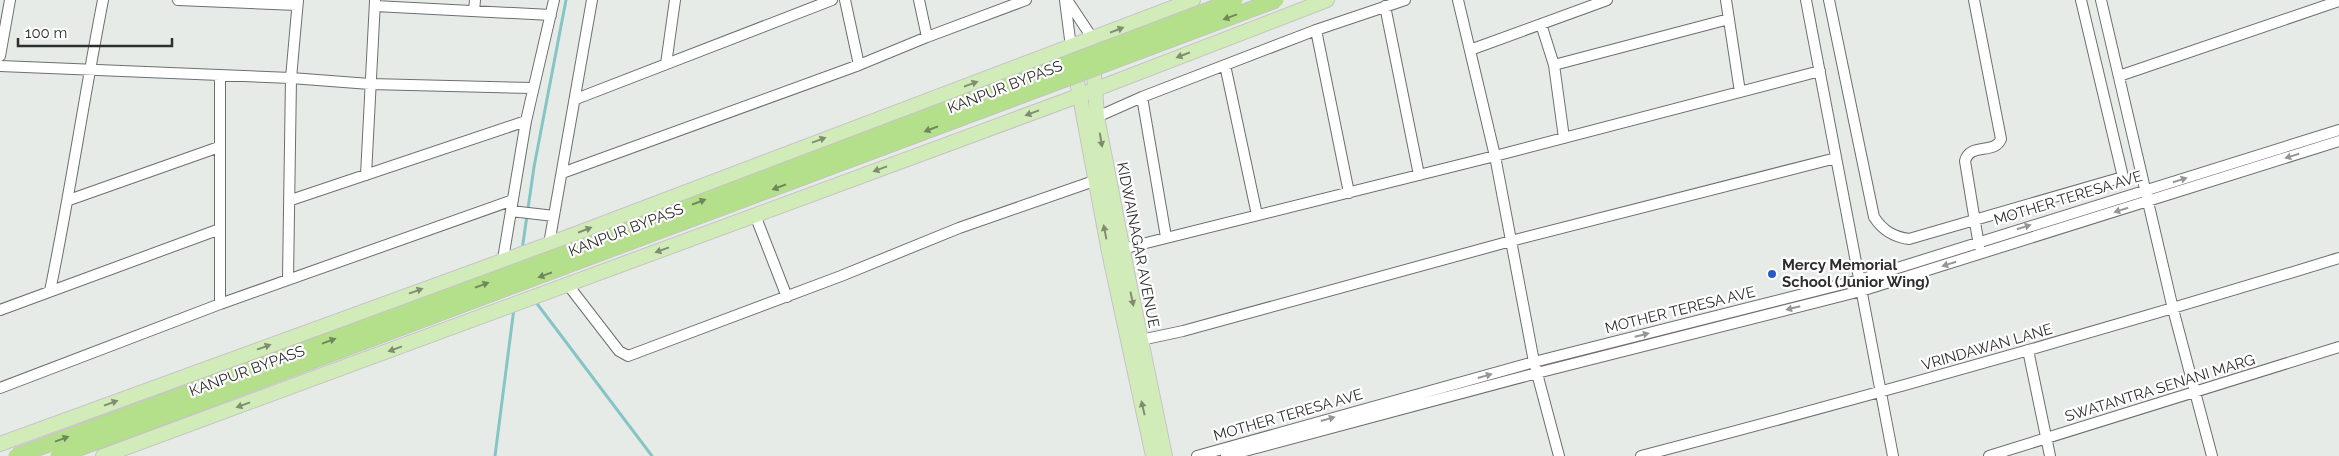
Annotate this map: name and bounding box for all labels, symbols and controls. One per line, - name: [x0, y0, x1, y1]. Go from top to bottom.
- one-way arrow: [1222, 13, 1237, 21]
- scale bar: [18, 15, 171, 47]
- text: 100 m: [25, 24, 67, 42]
- one-way arrow: [1109, 25, 1124, 33]
- one-way arrow: [1175, 51, 1190, 59]
- street label: KANPUR BYPASS: [945, 57, 1065, 117]
- one-way arrow: [964, 80, 979, 87]
- one-way arrow: [1025, 110, 1040, 117]
- one-way arrow: [923, 126, 938, 133]
- one-way arrow: [1097, 132, 1105, 148]
- one-way arrow: [812, 136, 827, 144]
- one-way arrow: [2285, 153, 2300, 160]
- street label: KIDWAINAGAR AVENUE: [1113, 161, 1163, 329]
- one-way arrow: [872, 165, 887, 173]
- street label: MOTHER TERESA AVE: [1992, 167, 2144, 229]
- one-way arrow: [2172, 176, 2187, 184]
- one-way arrow: [771, 184, 786, 191]
- one-way arrow: [692, 198, 707, 206]
- street label: KANPUR BYPASS: [566, 200, 686, 260]
- one-way arrow: [2113, 206, 2128, 214]
- one-way arrow: [2017, 223, 2032, 231]
- one-way arrow: [1101, 225, 1109, 240]
- one-way arrow: [578, 226, 593, 233]
- one-way arrow: [654, 246, 669, 254]
- place label: Mercy Memorial School (Junior Wing): [1782, 256, 1930, 291]
- one-way arrow: [1941, 260, 1956, 268]
- marker: Mercy Memorial School (Junior Wing): [1766, 268, 1778, 280]
- one-way arrow: [537, 272, 552, 279]
- one-way arrow: [475, 281, 490, 289]
- street label: MOTHER TERESA AVE: [1603, 283, 1757, 337]
- one-way arrow: [409, 287, 424, 294]
- one-way arrow: [1128, 291, 1136, 307]
- one-way arrow: [1785, 304, 1800, 312]
- street label: VRINDAWAN LANE: [1920, 320, 2054, 374]
- one-way arrow: [1635, 330, 1650, 338]
- one-way arrow: [322, 337, 337, 344]
- street label: KANPUR BYPASS: [187, 342, 307, 400]
- one-way arrow: [257, 343, 272, 351]
- one-way arrow: [388, 346, 403, 353]
- street label: SWATANTRA SENANI MARG: [2063, 350, 2257, 426]
- one-way arrow: [1477, 371, 1492, 379]
- street label: MOTHER TERESA AVE: [1211, 385, 1365, 445]
- one-way arrow: [104, 399, 119, 406]
- one-way arrow: [235, 401, 250, 409]
- one-way arrow: [1139, 401, 1147, 416]
- one-way arrow: [1321, 415, 1336, 423]
- one-way arrow: [55, 435, 70, 443]

